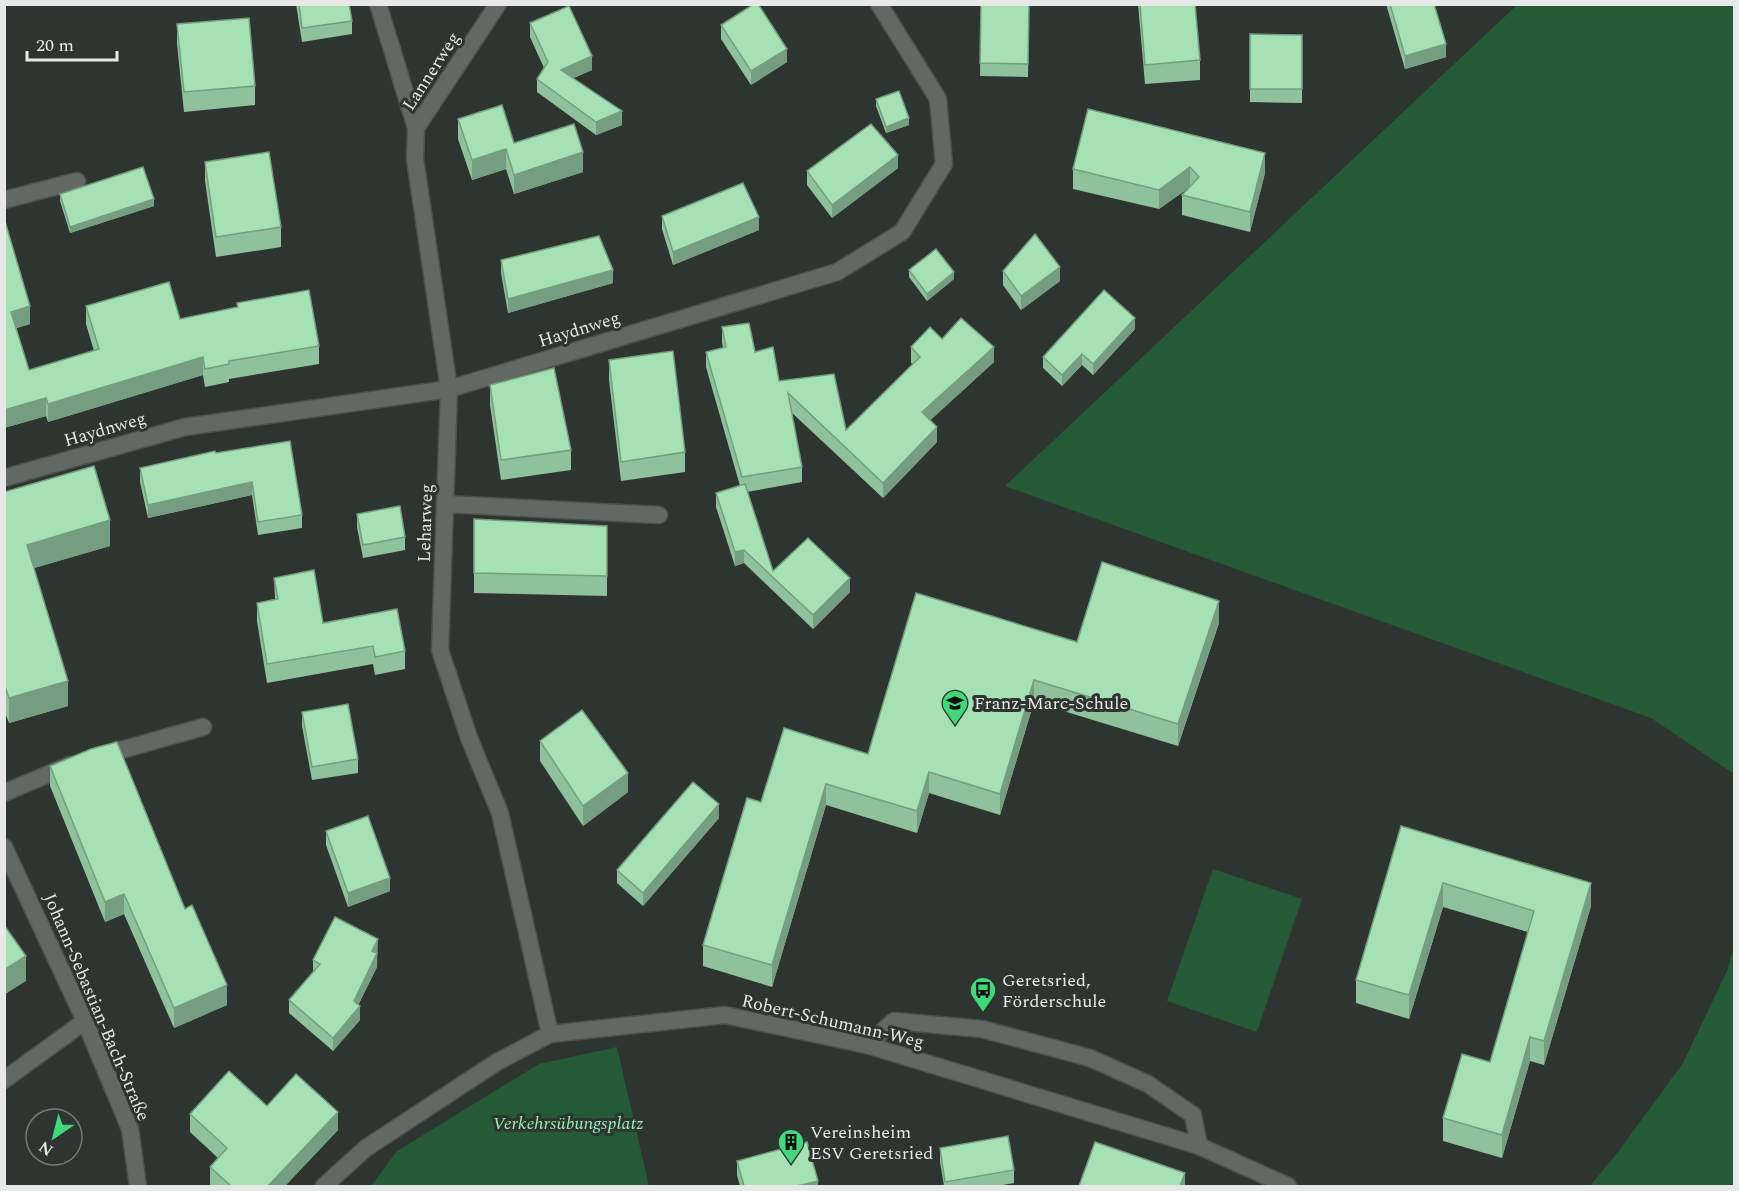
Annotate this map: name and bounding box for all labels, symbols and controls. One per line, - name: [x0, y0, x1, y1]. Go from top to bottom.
- scale bar: [27, 24, 117, 62]
- street label: Lannerweg: [396, 27, 467, 116]
- text: 20 m: [36, 32, 74, 59]
- street label: Haydnweg: [535, 304, 623, 355]
- street label: Haydnweg: [61, 405, 149, 454]
- street label: Leharweg: [411, 483, 440, 563]
- school or university icon: Franz-Marc-Schule: [940, 688, 970, 726]
- place label: Franz-Marc-Schule: [974, 690, 1128, 717]
- street label: Johann-Sebastian-Bach-Straße: [36, 889, 157, 1125]
- place label: Geretsried, Förderschule: [1002, 967, 1106, 1015]
- bus stop icon: Geretsried, Förderschule: [968, 975, 998, 1013]
- street label: Robert-Schumann-Weg: [739, 987, 927, 1056]
- north arrow: [24, 1107, 84, 1167]
- park label: Verkehrsübungsplatz: [493, 1110, 643, 1137]
- place label: Vereinsheim ESV Geretsried: [810, 1119, 933, 1167]
- building icon: Vereinsheim ESV Geretsried: [776, 1127, 806, 1165]
- text: N: [34, 1135, 58, 1162]

